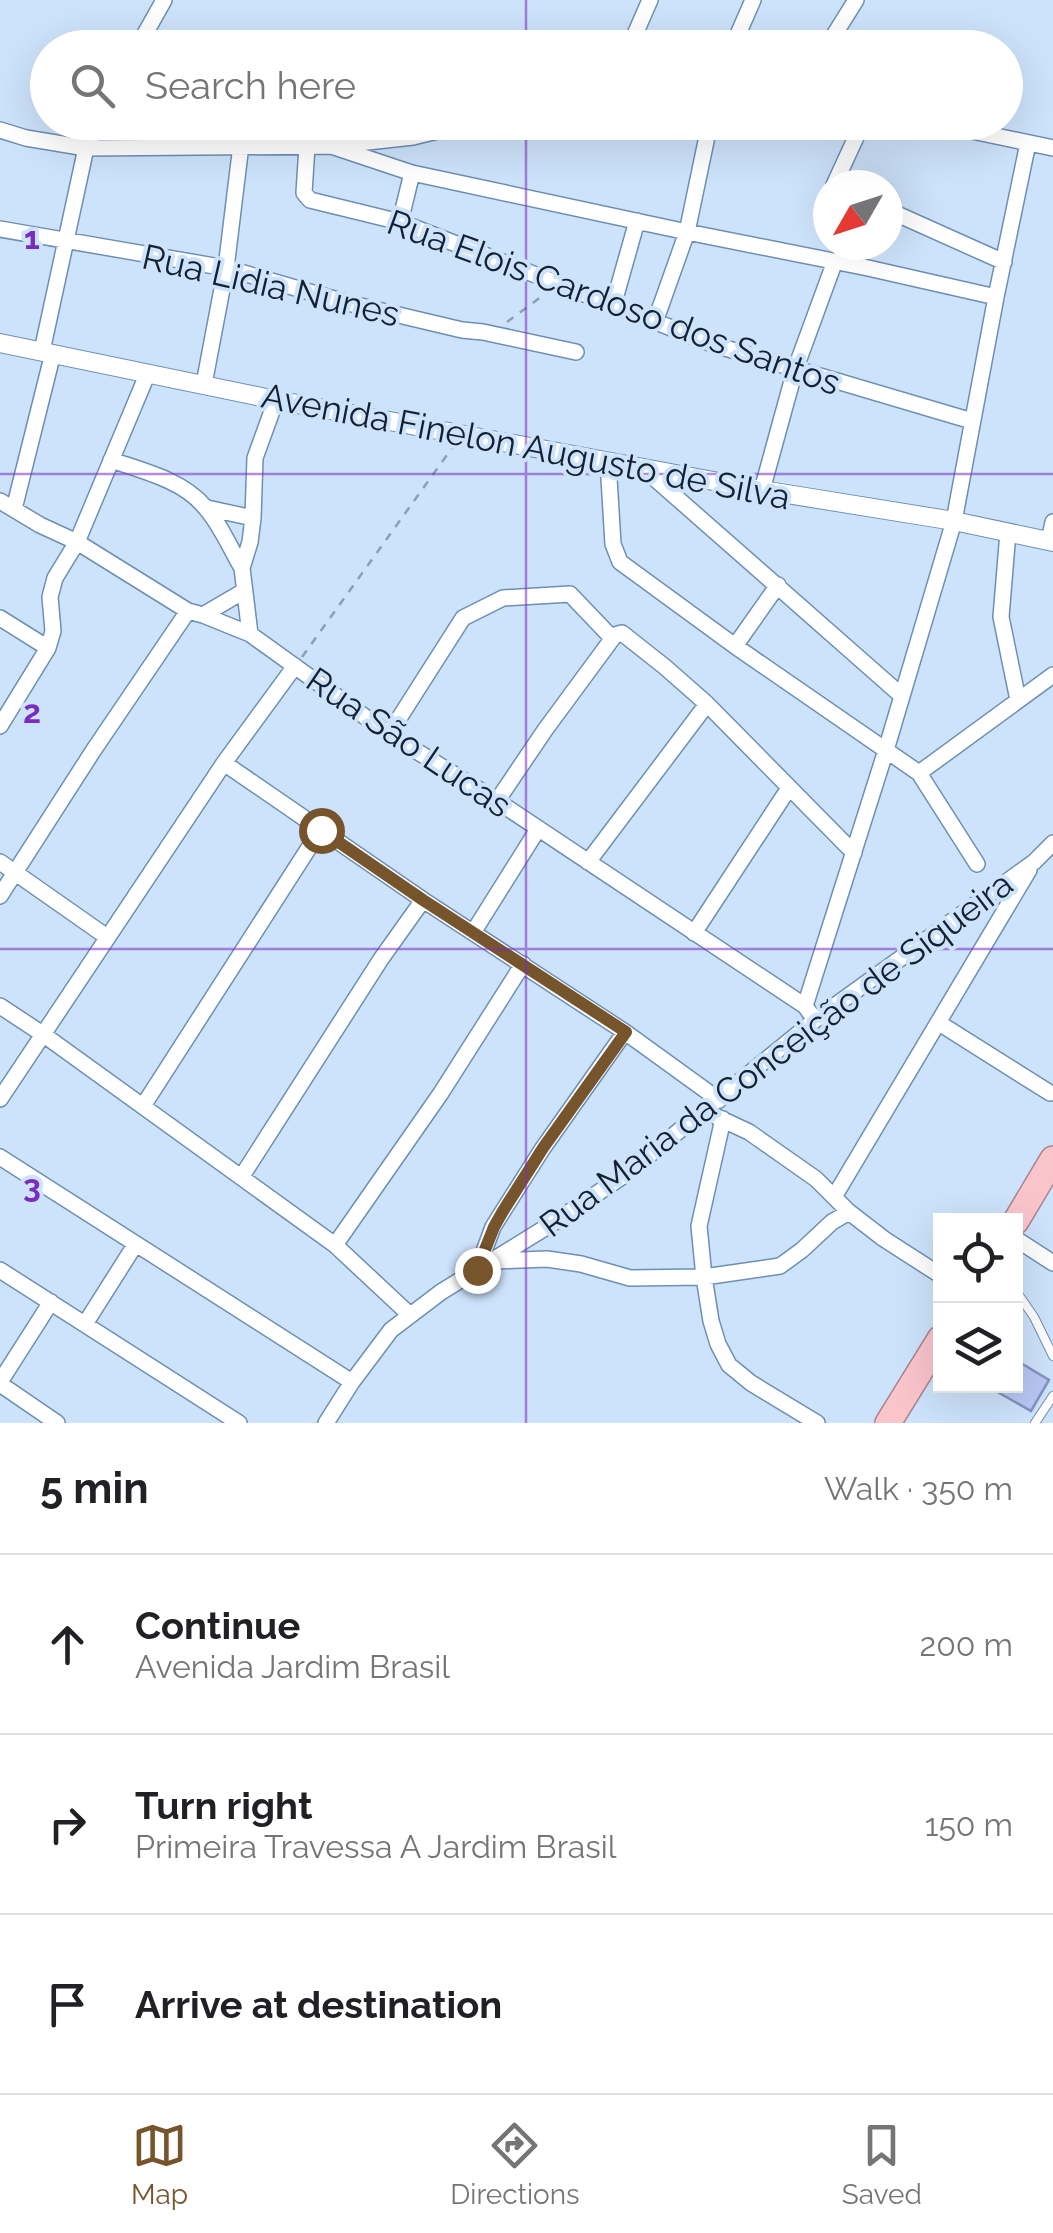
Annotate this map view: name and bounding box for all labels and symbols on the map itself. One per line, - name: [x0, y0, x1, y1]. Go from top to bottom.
- north arrow: [813, 170, 903, 260]
- street label: Rua Elois Cardoso dos Santos: [382, 201, 846, 403]
- text: 1: [24, 219, 40, 256]
- street label: Rua Lidia Nunes: [139, 236, 403, 334]
- street label: Avenida Finelon Augusto de Silva: [258, 375, 794, 517]
- street label: Rua São Lucas: [299, 659, 519, 825]
- text: 2: [23, 693, 41, 730]
- route start: [299, 808, 345, 854]
- street label: Rua Maria da Conceição de Siqueira: [532, 863, 1020, 1245]
- text: 3: [23, 1167, 41, 1204]
- route end: [455, 1248, 501, 1294]

